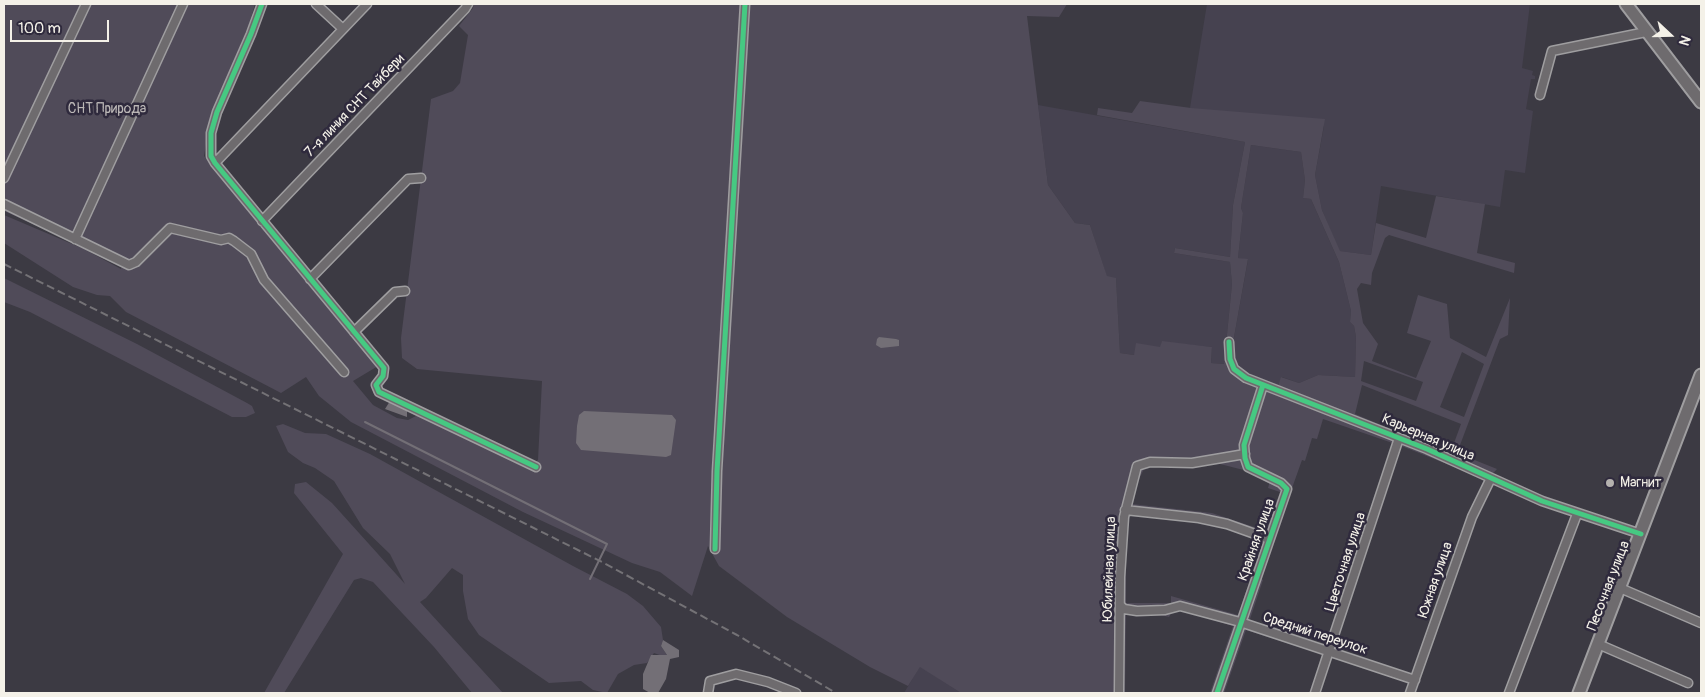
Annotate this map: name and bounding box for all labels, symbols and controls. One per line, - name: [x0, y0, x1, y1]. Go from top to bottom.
- scale bar: [12, 10, 111, 42]
- north arrow: [1645, 10, 1695, 60]
- text: 100 m: [18, 19, 61, 38]
- text: N: [1675, 33, 1694, 48]
- street label: 7-я линия СНТ Тайбери: [302, 51, 408, 161]
- park label: СНТ Природа: [68, 101, 146, 117]
- street label: Карьерная улица: [1379, 411, 1477, 465]
- place label: Магнит: [1620, 475, 1662, 491]
- marker: Магнит: [1604, 477, 1616, 489]
- street label: Крайняя улица: [1235, 497, 1279, 583]
- street label: Цветочная улица: [1322, 510, 1370, 614]
- street label: Юбилейная улица: [1100, 516, 1120, 622]
- street label: Песочная улица: [1584, 539, 1634, 633]
- street label: Южная улица: [1415, 540, 1457, 620]
- street label: Средний переулок: [1261, 609, 1369, 659]

